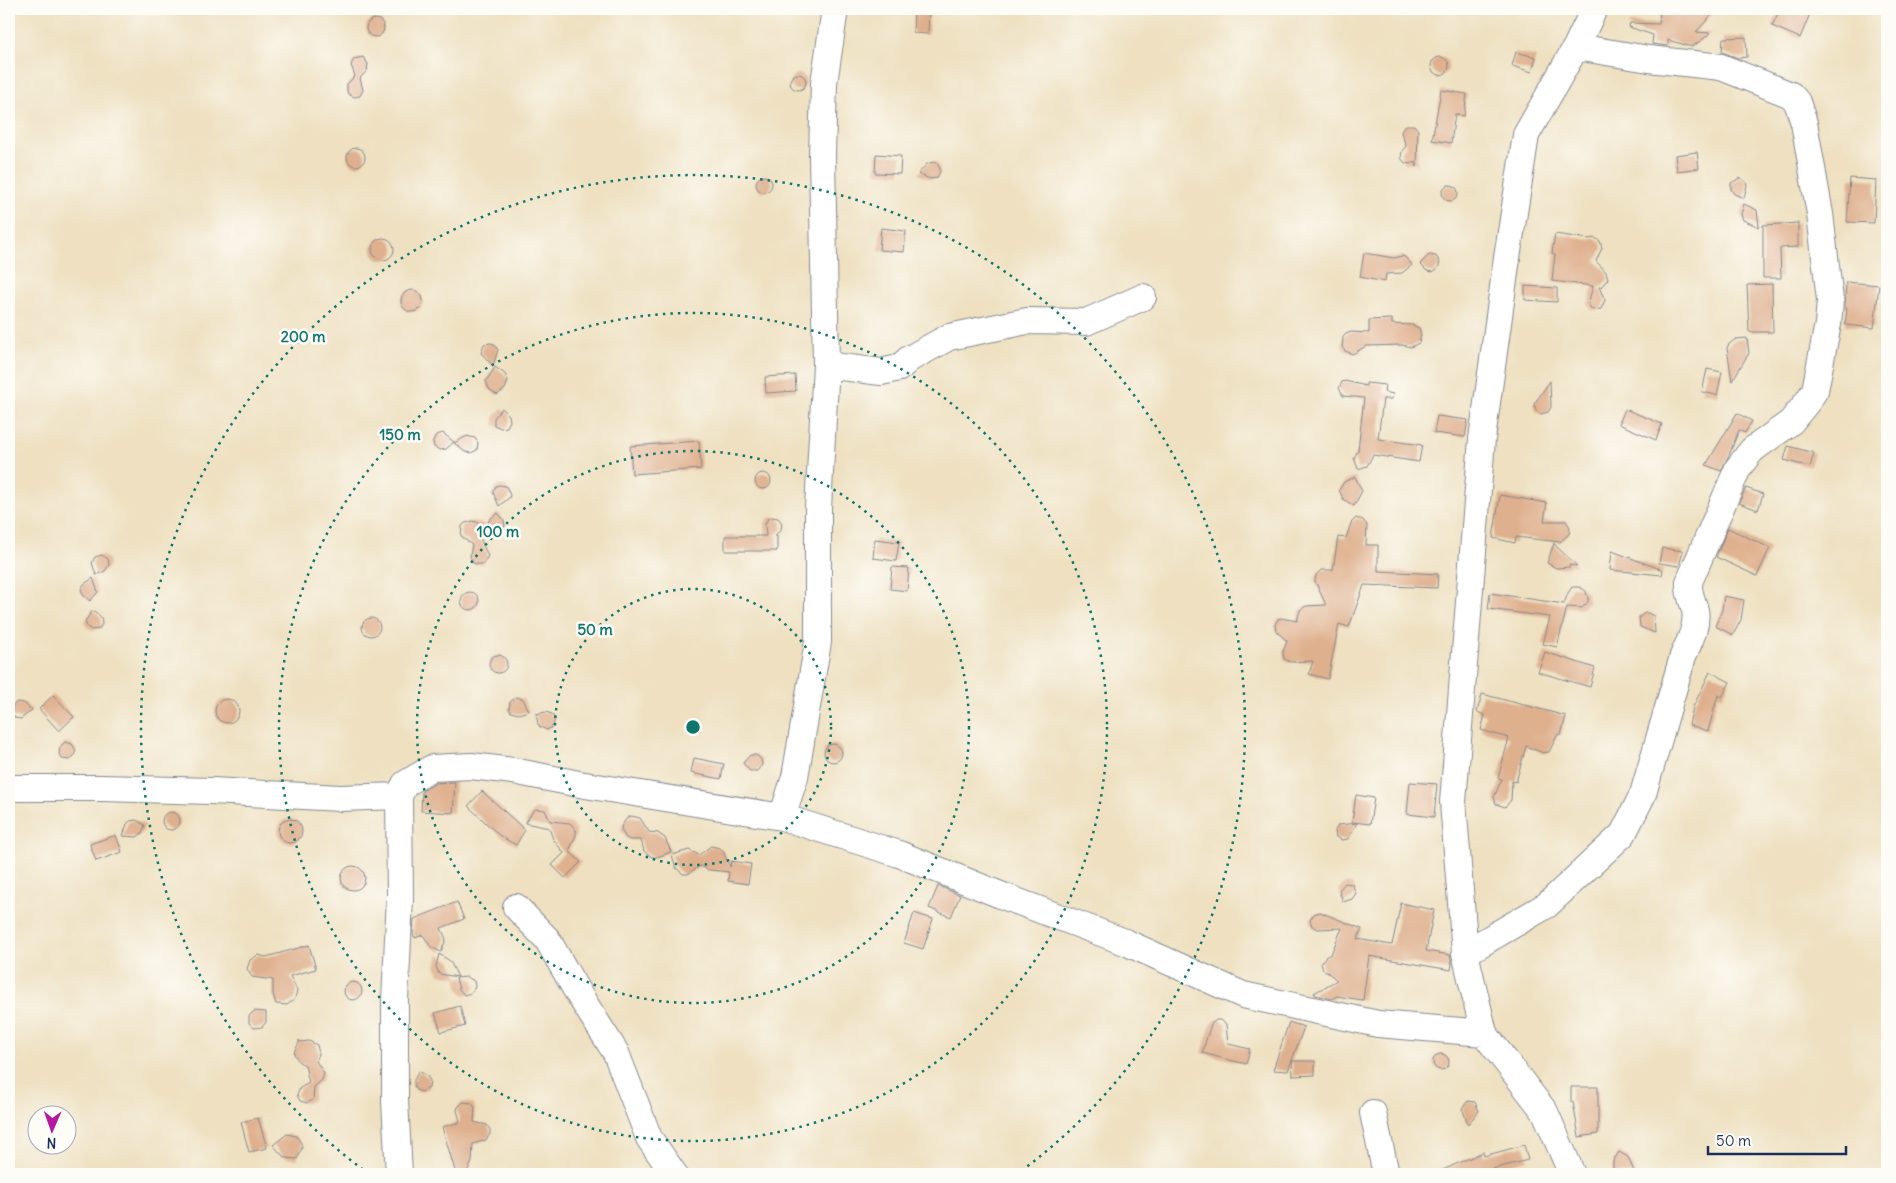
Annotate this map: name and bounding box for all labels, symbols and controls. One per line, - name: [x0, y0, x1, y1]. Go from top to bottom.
- text: 200 m: [281, 327, 325, 346]
- text: 150 m: [379, 425, 421, 444]
- text: 100 m: [477, 522, 519, 541]
- text: 50 m: [577, 620, 613, 639]
- centre of rings: [684, 718, 702, 736]
- north arrow: [28, 1106, 78, 1156]
- scale bar: [1708, 1123, 1846, 1155]
- text: 50 m: [1716, 1131, 1751, 1150]
- text: N: [46, 1134, 57, 1152]

